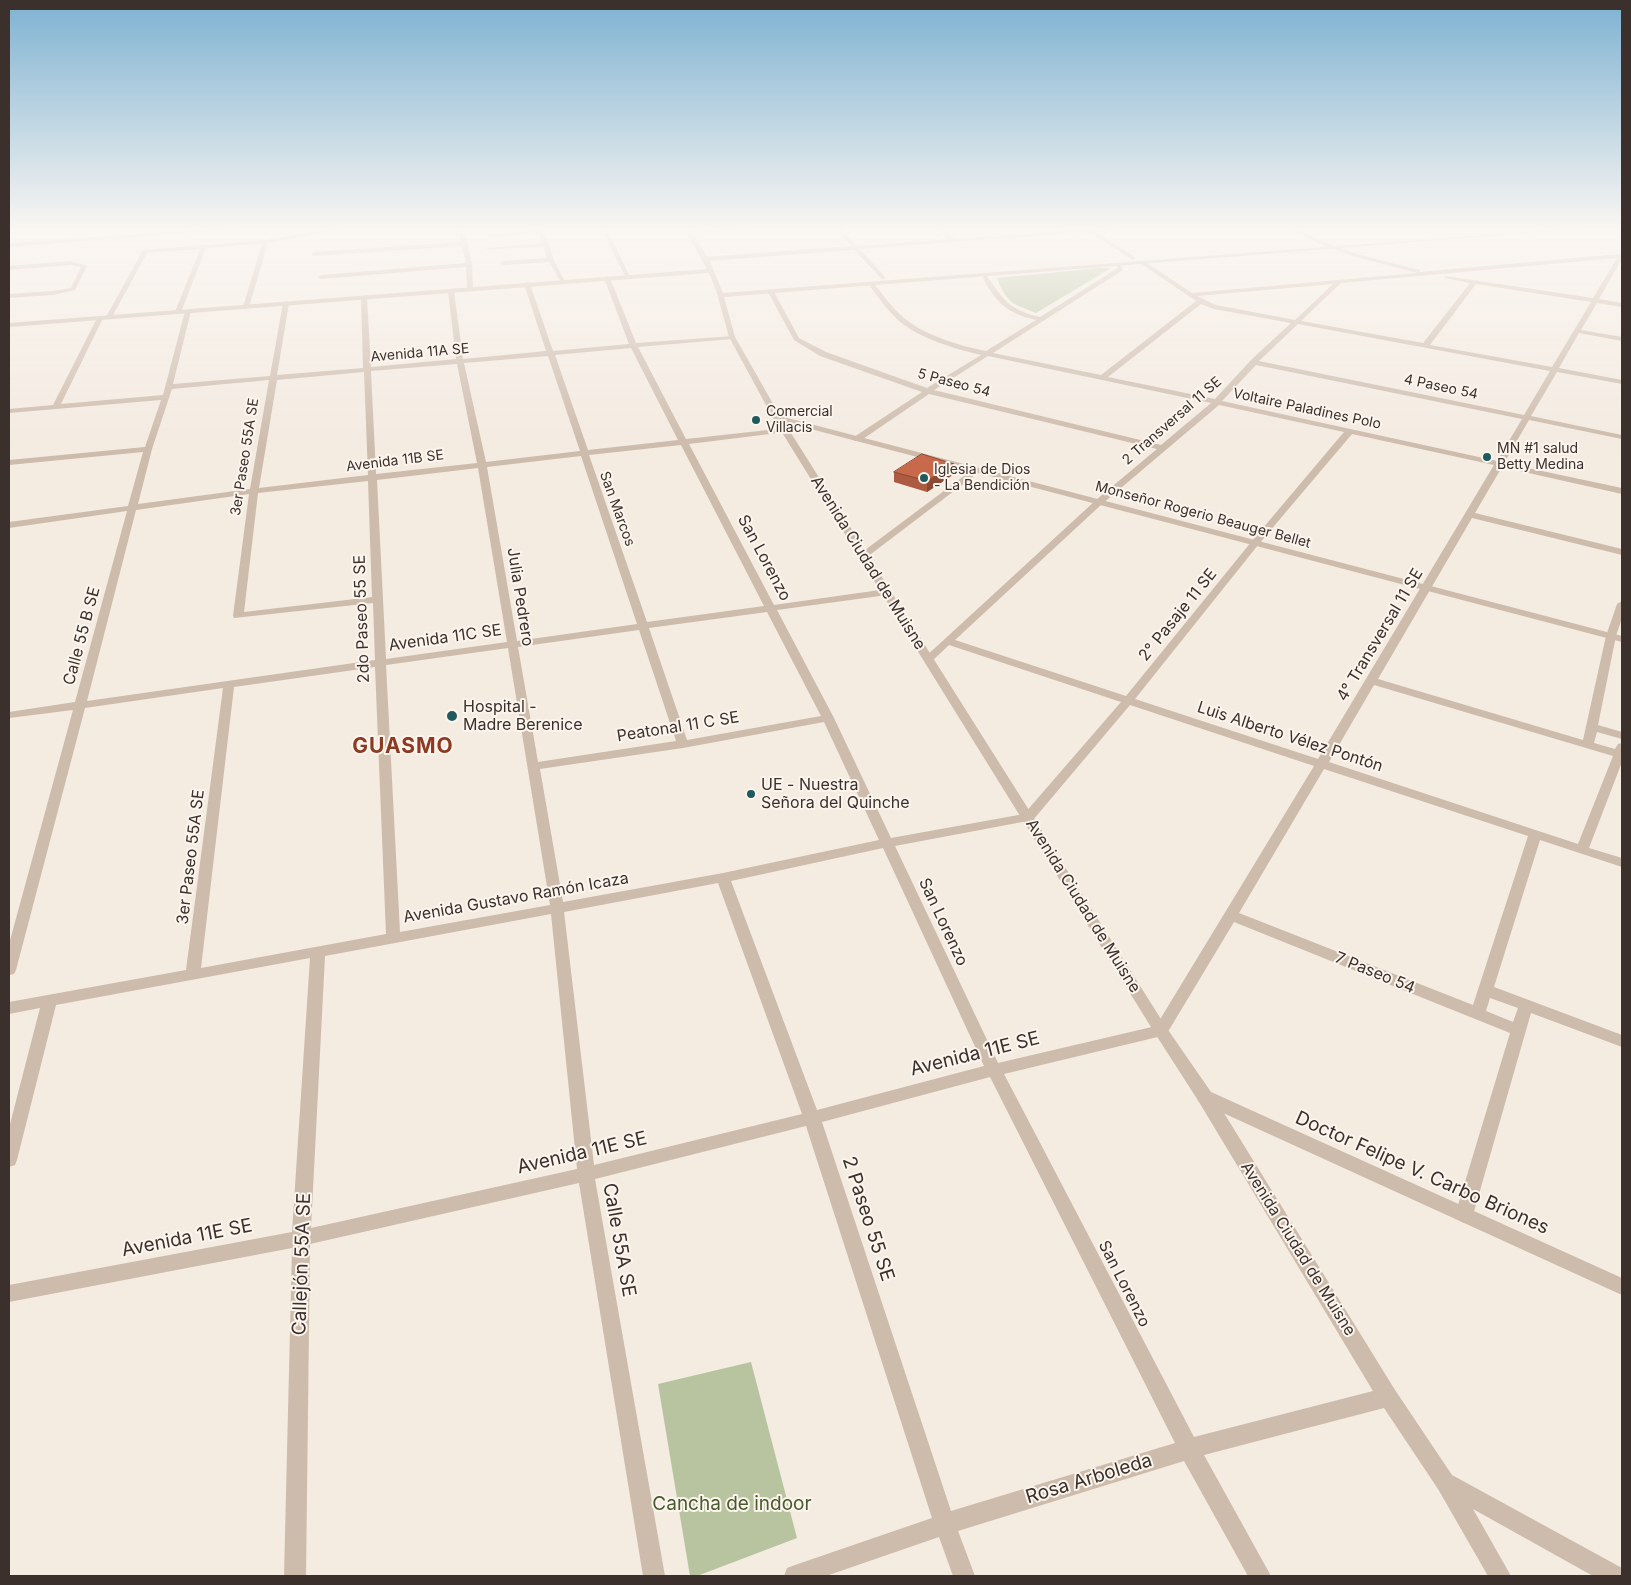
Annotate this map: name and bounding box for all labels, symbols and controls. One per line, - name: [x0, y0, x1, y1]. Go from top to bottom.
- street label: Avenida 11A SE: [370, 340, 470, 366]
- street label: 5 Paseo 54: [916, 365, 992, 401]
- street label: 4 Paseo 54: [1402, 371, 1480, 403]
- street label: 2 Transversal 11 SE: [1119, 373, 1225, 469]
- street label: Voltaire Paladines Polo: [1232, 385, 1382, 433]
- street label: 3er Paseo 55A SE: [227, 397, 263, 517]
- place label: Comercial Villacis: [766, 404, 833, 437]
- marker: Comercial Villacis: [750, 414, 762, 426]
- place label: MN #1 salud Betty Medina: [1497, 441, 1584, 474]
- street label: Avenida 11B SE: [345, 447, 445, 475]
- marker: MN #1 salud Betty Medina: [1481, 451, 1493, 463]
- place label: Iglesia de Dios - La Bendición: [934, 462, 1030, 494]
- street label: San Marcos: [596, 469, 638, 549]
- marker: Iglesia de Dios - La Bendición: [918, 472, 930, 484]
- street label: Avenida Ciudad de Muisne: [807, 473, 929, 653]
- street label: Monseñor Rogerio Beauger Bellet: [1093, 478, 1313, 552]
- street label: San Lorenzo: [733, 512, 795, 604]
- street label: Julia Pedrero: [503, 546, 537, 648]
- street label: 2do Paseo 55 SE: [350, 554, 374, 684]
- street label: 2° Pasaje 11 SE: [1135, 565, 1221, 665]
- street label: 4° Transversal 11 SE: [1333, 565, 1427, 705]
- street label: Calle 55 B SE: [60, 585, 104, 687]
- street label: Avenida 11C SE: [387, 621, 503, 655]
- place label: Hospital - Madre Berenice: [463, 697, 582, 735]
- street label: Luis Alberto Vélez Pontón: [1195, 698, 1385, 776]
- street label: Peatonal 11 C SE: [615, 708, 741, 746]
- marker: Hospital - Madre Berenice: [445, 709, 459, 723]
- district label: GUASMO: [351, 734, 455, 760]
- place label: UE - Nuestra Señora del Quinche: [761, 775, 910, 813]
- street label: 3er Paseo 55A SE: [173, 788, 209, 926]
- marker: UE - Nuestra Señora del Quinche: [745, 788, 757, 800]
- street label: Avenida Ciudad de Muisne: [1022, 816, 1144, 996]
- street label: Avenida Gustavo Ramón Icaza: [402, 869, 630, 927]
- street label: San Lorenzo: [914, 875, 972, 969]
- street label: 7 Paseo 54: [1332, 948, 1418, 998]
- street label: Avenida 11E SE: [908, 1027, 1042, 1081]
- street label: Doctor Felipe V. Carbo Briones: [1292, 1107, 1552, 1239]
- street label: Avenida 11E SE: [515, 1127, 649, 1179]
- street label: 2 Paseo 55 SE: [837, 1154, 899, 1284]
- street label: Avenida Ciudad de Muisne: [1237, 1159, 1359, 1339]
- street label: Calle 55A SE: [598, 1181, 640, 1299]
- street label: Callejón 55A SE: [288, 1192, 316, 1336]
- street label: Avenida 11E SE: [120, 1214, 254, 1262]
- street label: San Lorenzo: [1094, 1238, 1154, 1330]
- street label: Rosa Arboleda: [1023, 1449, 1155, 1509]
- park label: Cancha de indoor: [652, 1493, 812, 1515]

